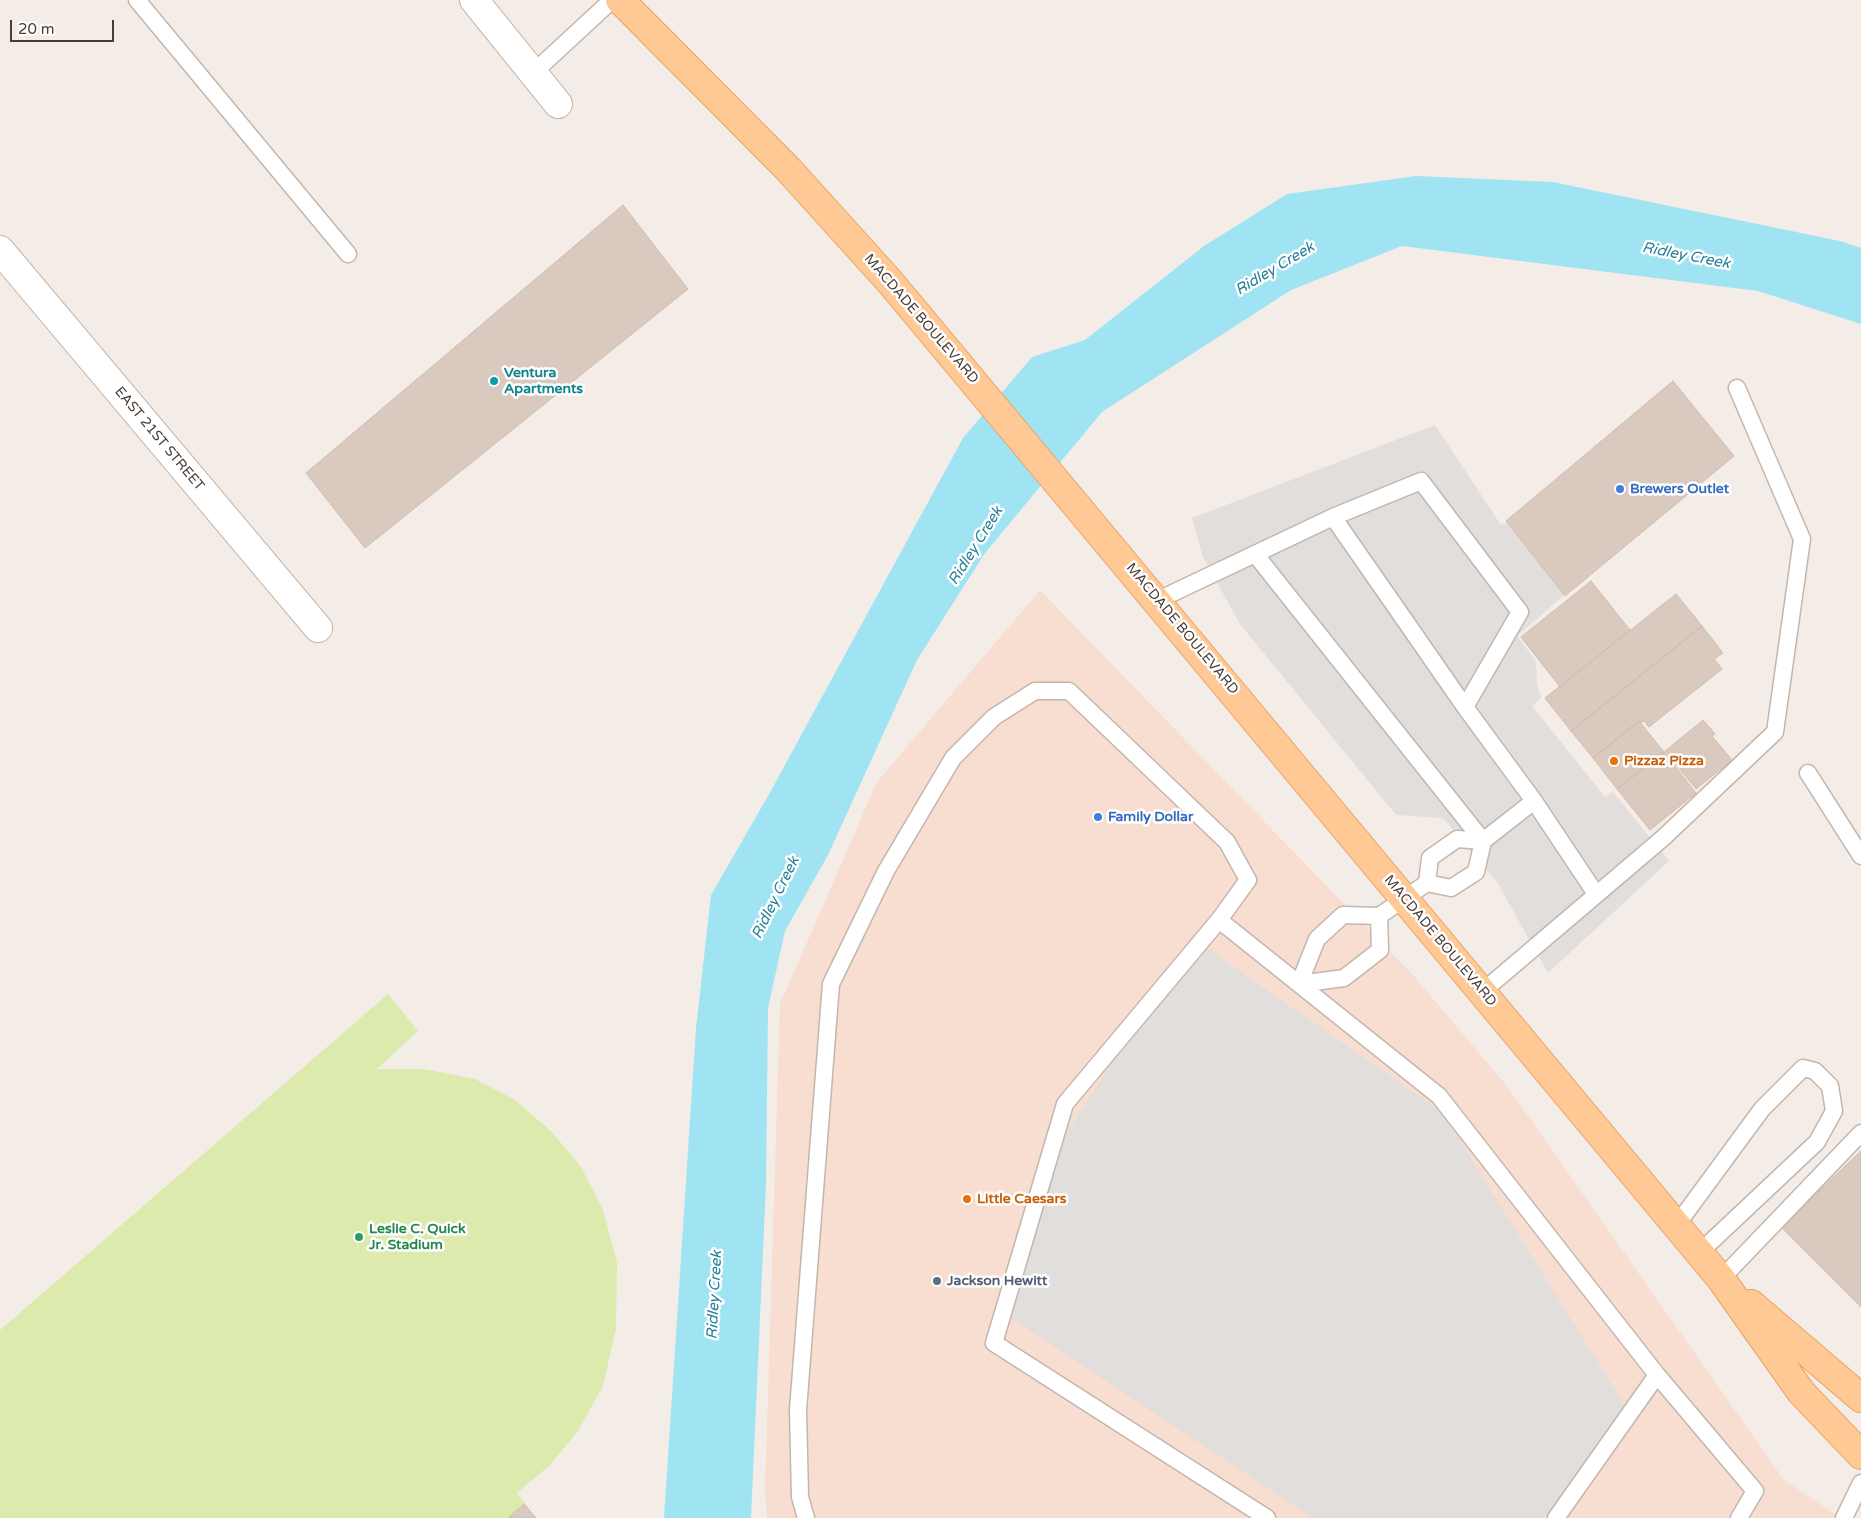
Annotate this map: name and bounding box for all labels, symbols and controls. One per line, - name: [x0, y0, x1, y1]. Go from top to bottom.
- scale bar: [12, 10, 116, 42]
- text: 20 m: [18, 20, 55, 38]
- water label: Ridley Creek: [1232, 238, 1318, 300]
- water label: Ridley Creek: [1641, 239, 1731, 273]
- street label: MACDADE BOULEVARD: [860, 251, 982, 387]
- place label: Ventura Apartments: [504, 365, 583, 398]
- marker: Ventura Apartments: [488, 375, 500, 387]
- street label: EAST 21ST STREET: [111, 384, 207, 494]
- place label: Brewers Outlet: [1630, 481, 1729, 497]
- marker: Brewers Outlet: [1614, 483, 1626, 495]
- water label: Ridley Creek: [945, 504, 1007, 588]
- street label: MACDADE BOULEVARD: [1122, 560, 1242, 698]
- place label: Pizzaz Pizza: [1624, 753, 1704, 769]
- marker: Pizzaz Pizza: [1608, 755, 1620, 767]
- place label: Family Dollar: [1108, 809, 1193, 825]
- marker: Family Dollar: [1092, 811, 1104, 823]
- water label: Ridley Creek: [748, 854, 804, 942]
- street label: MACDADE BOULEVARD: [1380, 872, 1500, 1010]
- place label: Little Caesars: [977, 1191, 1066, 1207]
- marker: Little Caesars: [961, 1193, 973, 1205]
- place label: Leslie C. Quick Jr. Stadium: [369, 1221, 466, 1254]
- marker: Leslie C. Quick Jr. Stadium: [353, 1231, 365, 1243]
- water label: Ridley Creek: [704, 1250, 726, 1340]
- place label: Jackson Hewitt: [947, 1273, 1047, 1289]
- marker: Jackson Hewitt: [931, 1275, 943, 1287]

